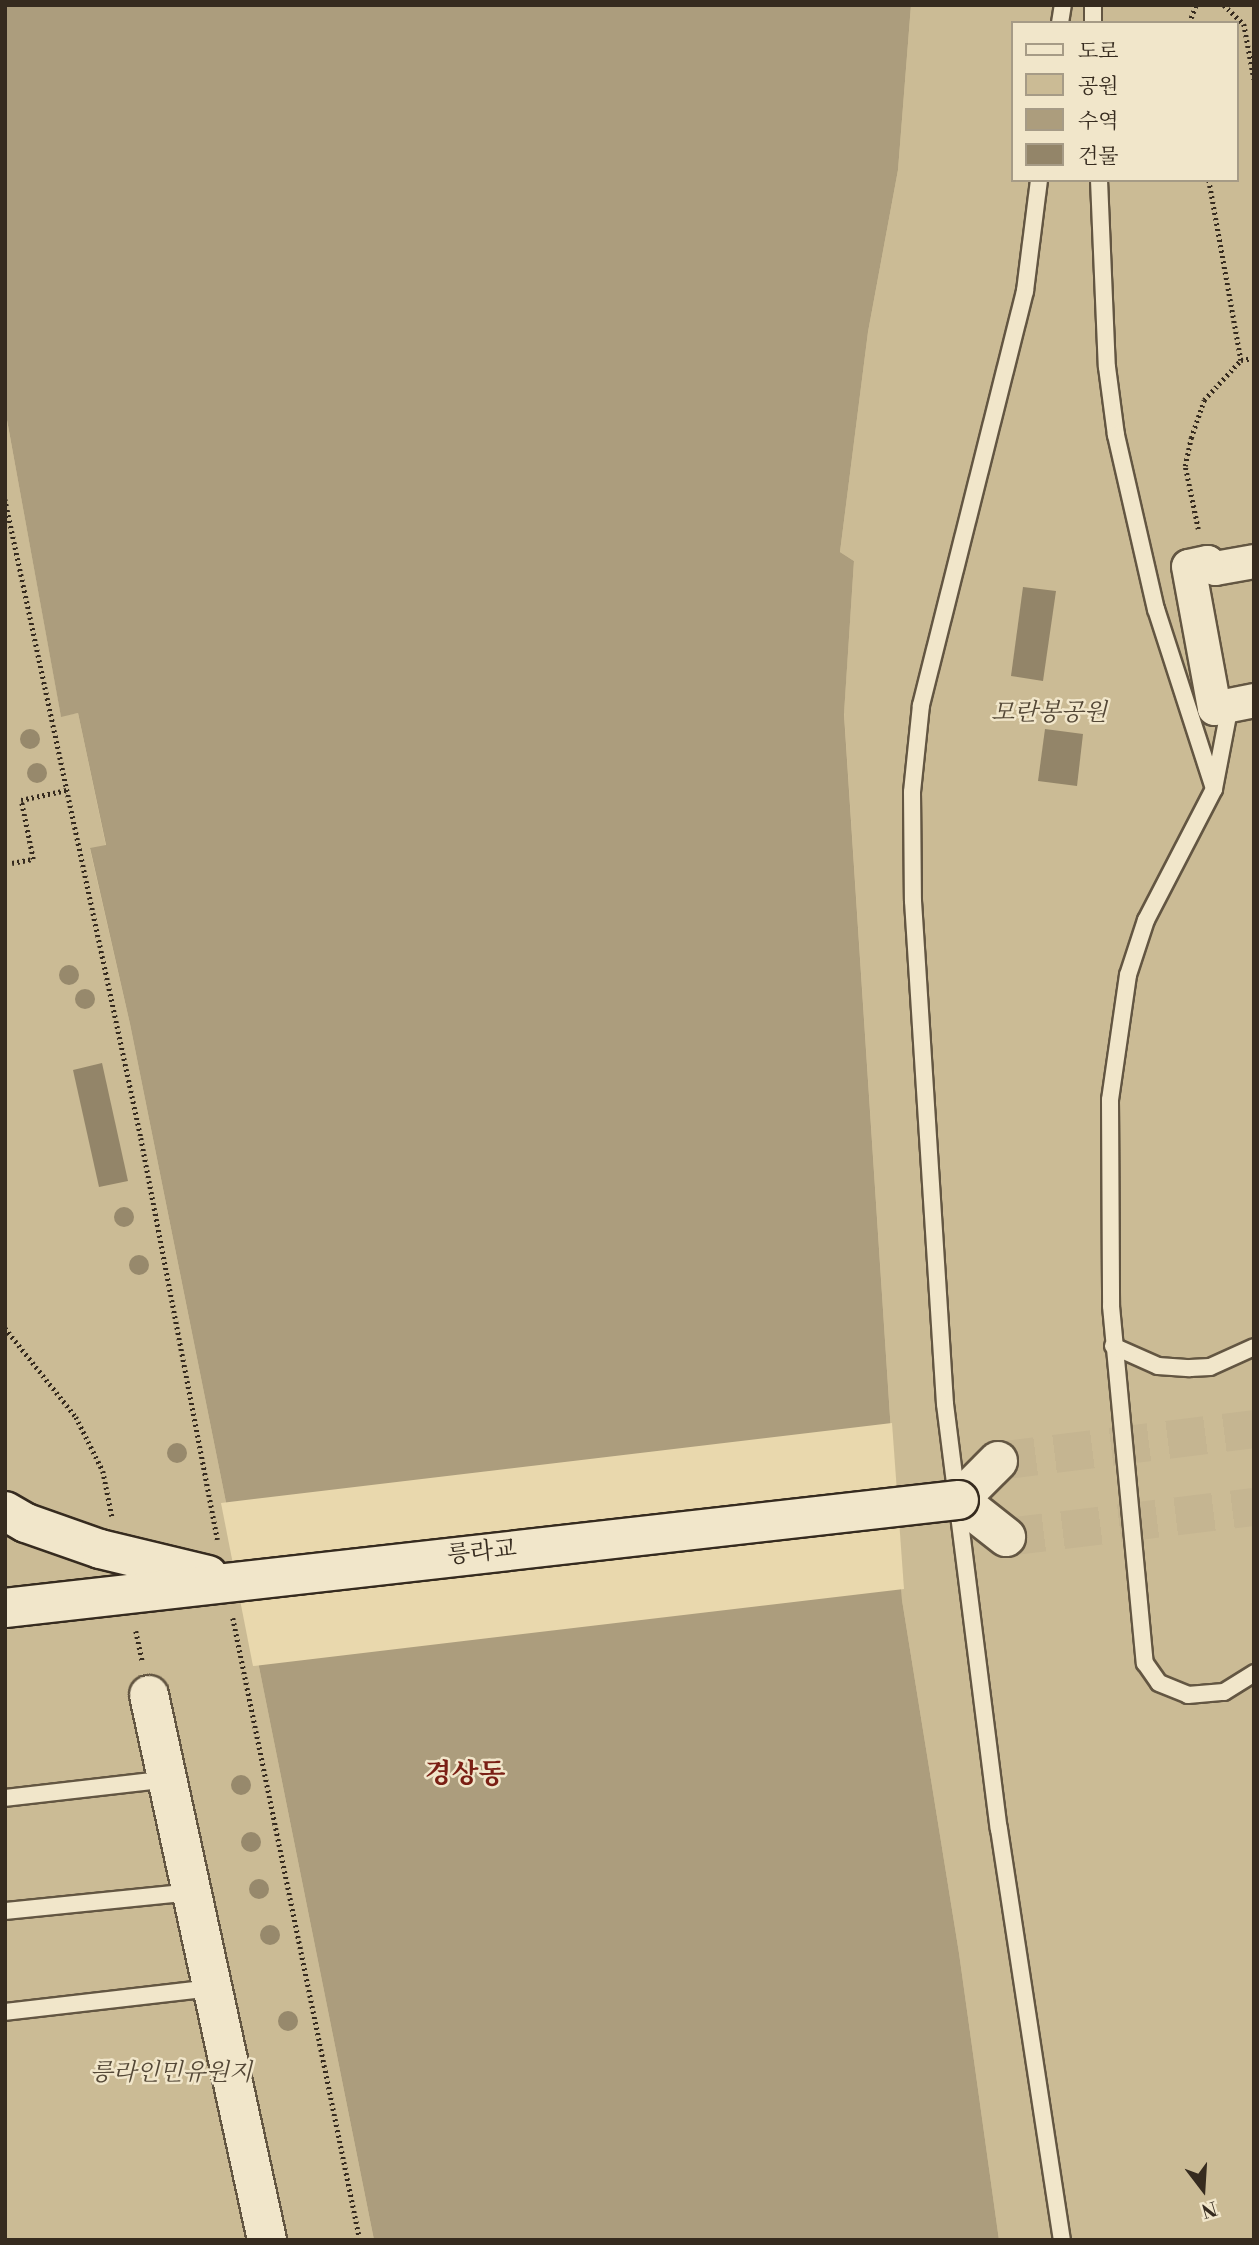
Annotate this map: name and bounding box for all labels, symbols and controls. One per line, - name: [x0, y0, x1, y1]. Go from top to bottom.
- legend: [1010, 21, 1238, 182]
- text: 도로: [1078, 39, 1119, 65]
- text: 공원: [1078, 74, 1119, 100]
- text: 수역: [1078, 109, 1119, 135]
- text: 건물: [1078, 144, 1119, 170]
- park label: 모란봉공원: [991, 700, 1107, 728]
- street label: 릉라교: [446, 1535, 518, 1571]
- district label: 경상동: [424, 1758, 506, 1792]
- park label: 릉라인민유원지: [90, 2060, 252, 2088]
- north arrow: [1168, 2154, 1238, 2224]
- text: N: [1198, 2195, 1220, 2223]

